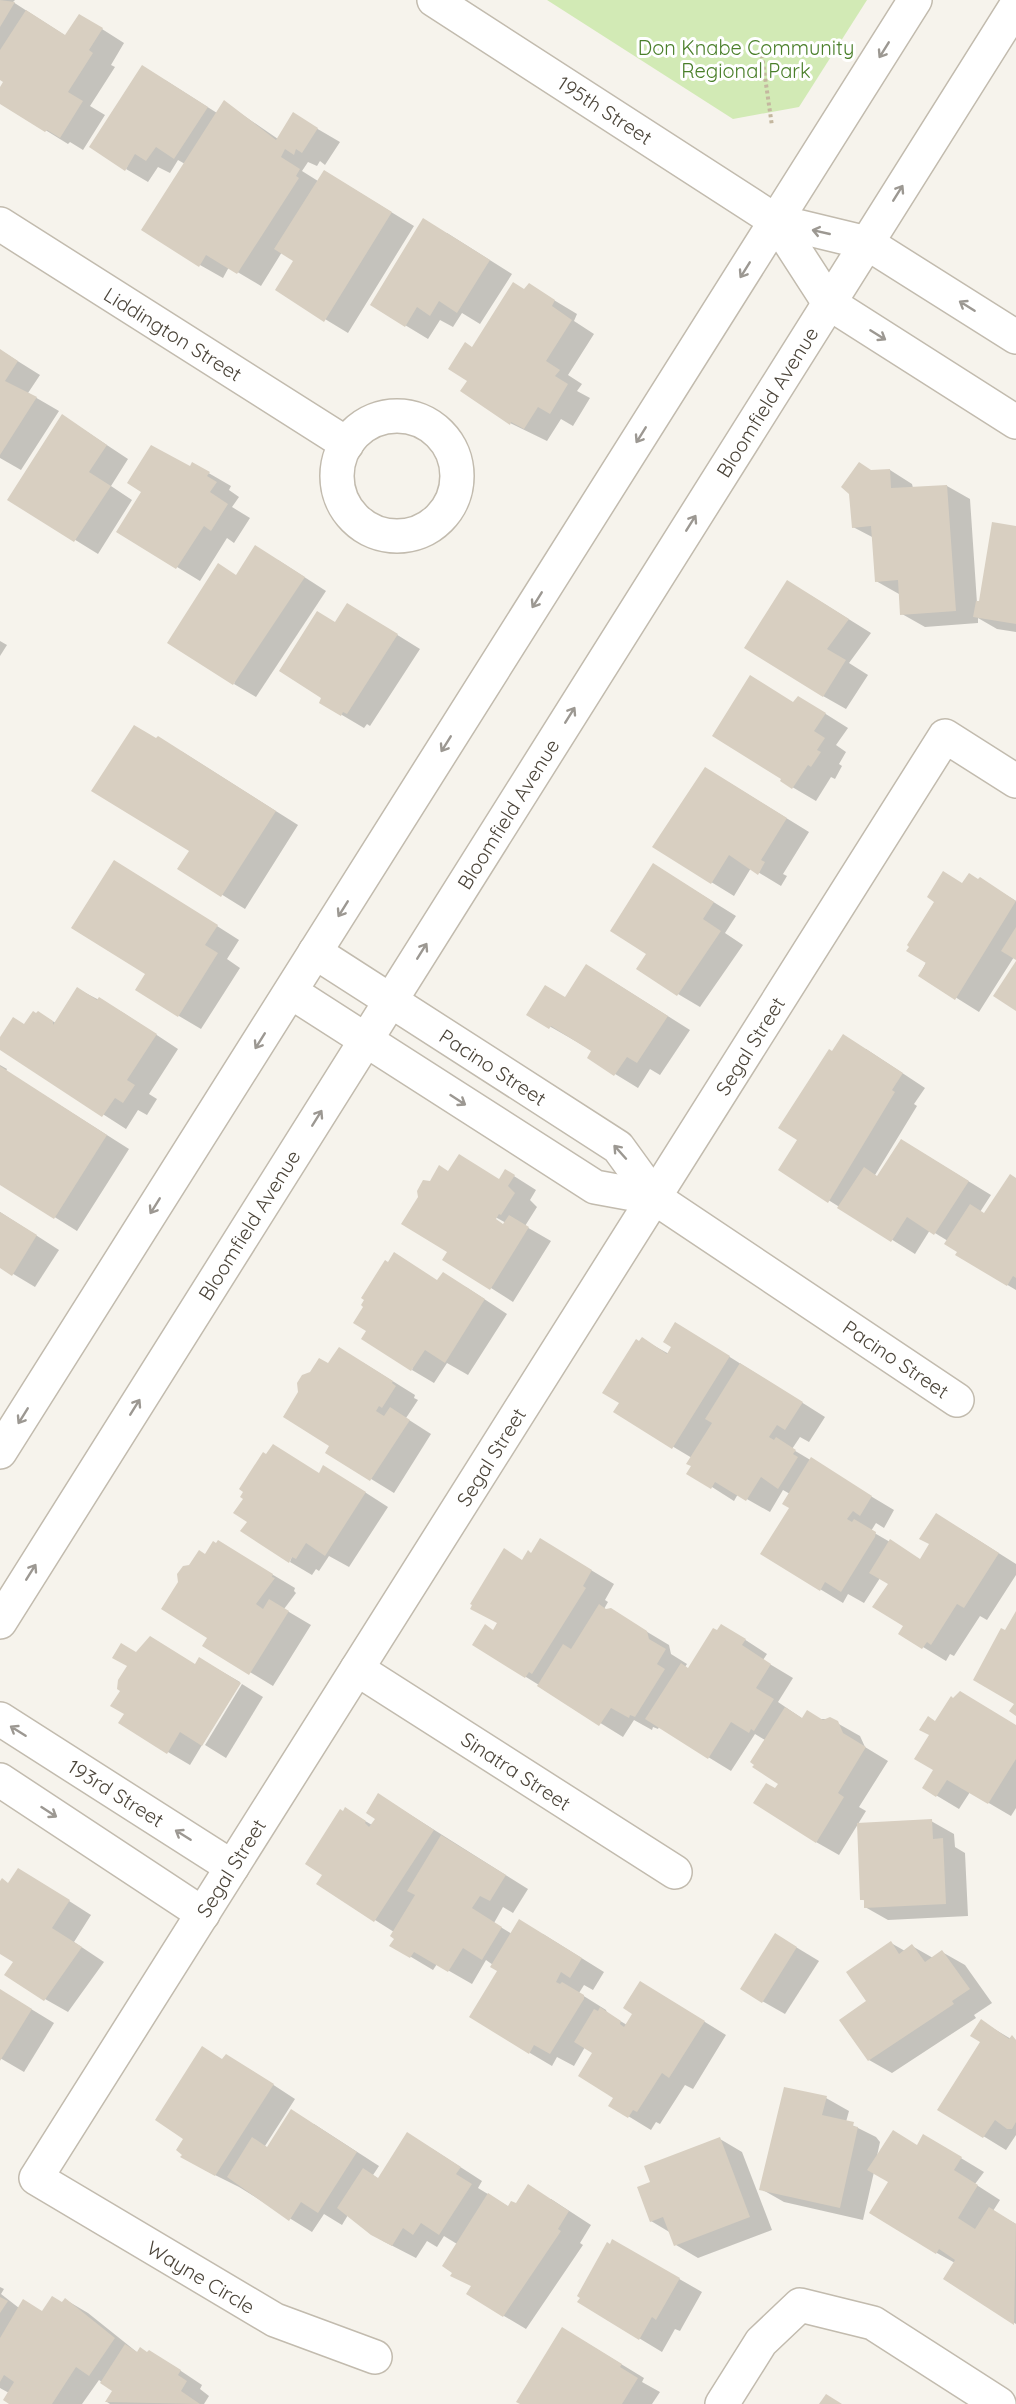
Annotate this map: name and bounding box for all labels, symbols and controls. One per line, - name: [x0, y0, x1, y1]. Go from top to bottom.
- park label: Don Knabe Community Regional Park: [638, 35, 854, 83]
- one-way arrow: [877, 41, 890, 58]
- street label: 195th Street: [553, 70, 657, 150]
- one-way arrow: [893, 185, 905, 202]
- one-way arrow: [812, 225, 831, 237]
- one-way arrow: [738, 261, 750, 278]
- street label: Liddington Street: [99, 282, 247, 387]
- one-way arrow: [958, 299, 975, 312]
- street label: Bloomfield Avenue: [711, 322, 823, 482]
- one-way arrow: [869, 329, 886, 341]
- one-way arrow: [634, 426, 646, 443]
- one-way arrow: [685, 515, 697, 532]
- one-way arrow: [530, 591, 542, 608]
- one-way arrow: [565, 707, 577, 724]
- street label: Bloomfield Avenue: [452, 734, 564, 894]
- one-way arrow: [440, 735, 452, 752]
- one-way arrow: [336, 900, 348, 917]
- one-way arrow: [417, 943, 429, 960]
- street label: Segal Street: [710, 992, 790, 1100]
- street label: Pacino Street: [435, 1023, 551, 1111]
- one-way arrow: [253, 1033, 266, 1050]
- one-way arrow: [450, 1093, 467, 1106]
- one-way arrow: [311, 1110, 323, 1127]
- one-way arrow: [613, 1144, 627, 1159]
- street label: Bloomfield Avenue: [193, 1145, 305, 1305]
- one-way arrow: [149, 1197, 161, 1214]
- street label: Pacino Street: [838, 1314, 954, 1404]
- one-way arrow: [129, 1399, 141, 1416]
- street label: Segal Street: [451, 1403, 531, 1511]
- one-way arrow: [17, 1407, 29, 1424]
- one-way arrow: [26, 1564, 38, 1581]
- one-way arrow: [10, 1724, 27, 1736]
- street label: Sinatra Street: [456, 1726, 576, 1816]
- street label: 193rd Street: [63, 1754, 169, 1832]
- one-way arrow: [40, 1806, 57, 1818]
- street label: Segal Street: [191, 1814, 271, 1922]
- one-way arrow: [174, 1829, 191, 1842]
- street label: Wayne Circle: [142, 2235, 260, 2319]

